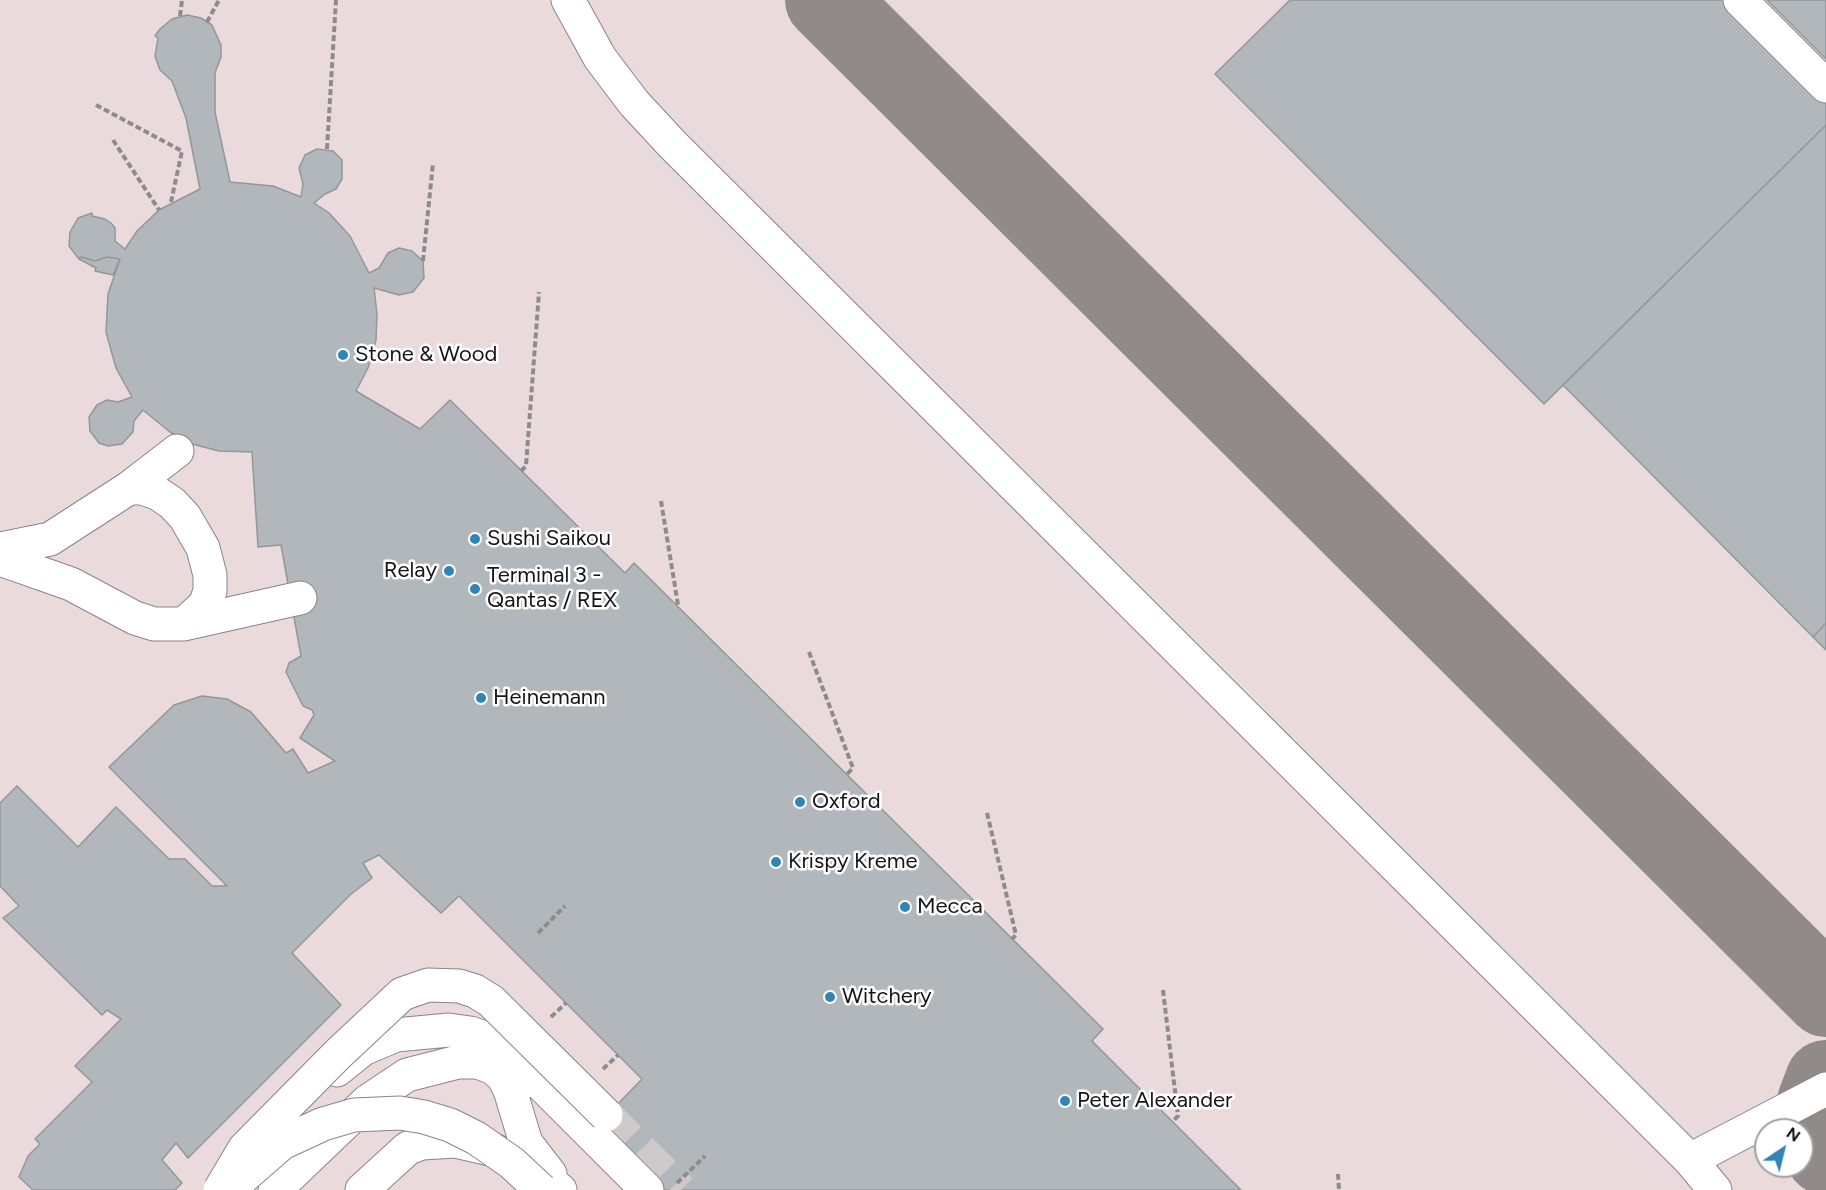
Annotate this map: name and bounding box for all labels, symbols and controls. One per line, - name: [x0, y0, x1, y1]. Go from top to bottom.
- place label: Stone & Wood: [355, 342, 497, 368]
- marker: Stone & Wood: [336, 348, 350, 362]
- place label: Sushi Saikou: [487, 526, 611, 552]
- marker: Sushi Saikou: [468, 532, 482, 546]
- place label: Relay: [384, 558, 437, 584]
- place label: Terminal 3 - Qantas / REX: [487, 563, 617, 614]
- marker: Relay: [442, 564, 456, 578]
- marker: Terminal 3 - Qantas / REX: [468, 582, 482, 596]
- place label: Heinemann: [493, 685, 605, 711]
- marker: Heinemann: [474, 691, 488, 705]
- place label: Oxford: [812, 789, 881, 815]
- marker: Oxford: [793, 795, 807, 809]
- place label: Krispy Kreme: [788, 849, 917, 875]
- marker: Krispy Kreme: [769, 855, 783, 869]
- place label: Mecca: [917, 894, 983, 920]
- marker: Mecca: [898, 900, 912, 914]
- place label: Witchery: [842, 984, 932, 1010]
- marker: Witchery: [823, 990, 837, 1004]
- place label: Peter Alexander: [1077, 1088, 1232, 1114]
- marker: Peter Alexander: [1058, 1094, 1072, 1108]
- north arrow: [1754, 1118, 1814, 1178]
- text: N: [1783, 1123, 1804, 1146]

